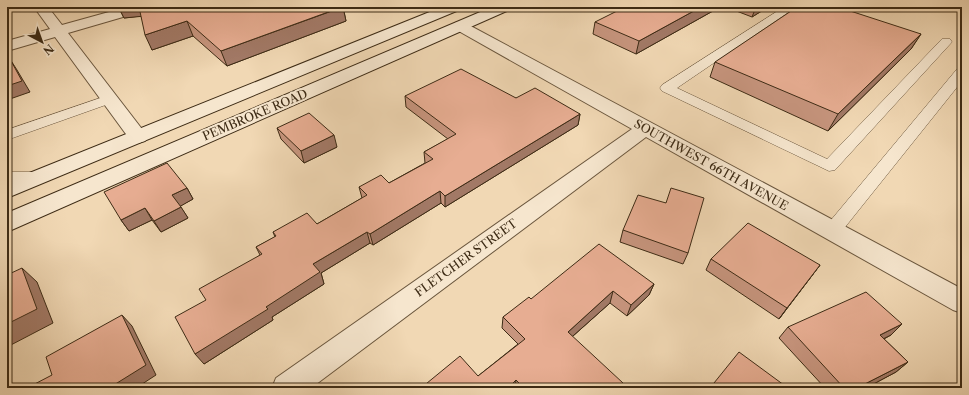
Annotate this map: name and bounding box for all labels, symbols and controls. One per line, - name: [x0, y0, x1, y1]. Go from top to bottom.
- north arrow: [22, 22, 62, 62]
- text: N: [40, 41, 57, 58]
- street label: PEMBROKE ROAD: [200, 86, 310, 143]
- street label: SOUTHWEST 66TH AVENUE: [631, 116, 791, 213]
- street label: FLETCHER STREET: [412, 215, 520, 300]

